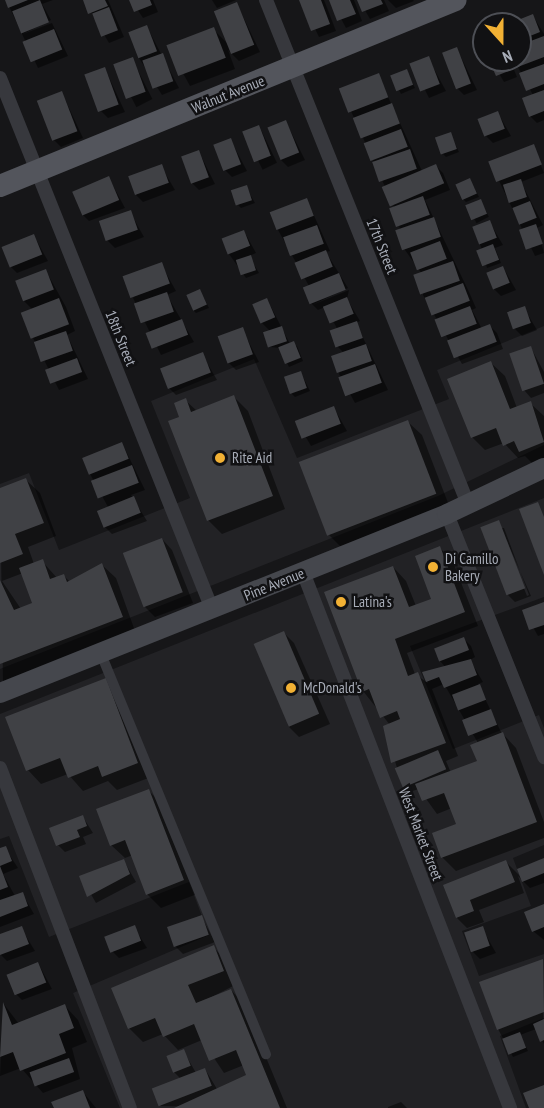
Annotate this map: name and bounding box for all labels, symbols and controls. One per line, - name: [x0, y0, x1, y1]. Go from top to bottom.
- north arrow: [472, 12, 532, 72]
- text: N: [500, 46, 515, 68]
- street label: Walnut Avenue: [189, 71, 267, 117]
- street label: 17th Street: [363, 216, 401, 276]
- street label: 18th Street: [102, 308, 140, 368]
- place label: Rite Aid: [232, 449, 273, 467]
- marker: Rite Aid: [213, 451, 227, 465]
- place label: Di Camillo Bakery: [445, 549, 498, 584]
- marker: Di Camillo Bakery: [426, 560, 440, 574]
- street label: Pine Avenue: [241, 564, 307, 604]
- place label: Latina's: [353, 593, 392, 611]
- marker: Latina's: [334, 595, 348, 609]
- place label: McDonald's: [303, 679, 362, 697]
- marker: McDonald's: [284, 681, 298, 695]
- street label: West Market Street: [395, 785, 447, 883]

